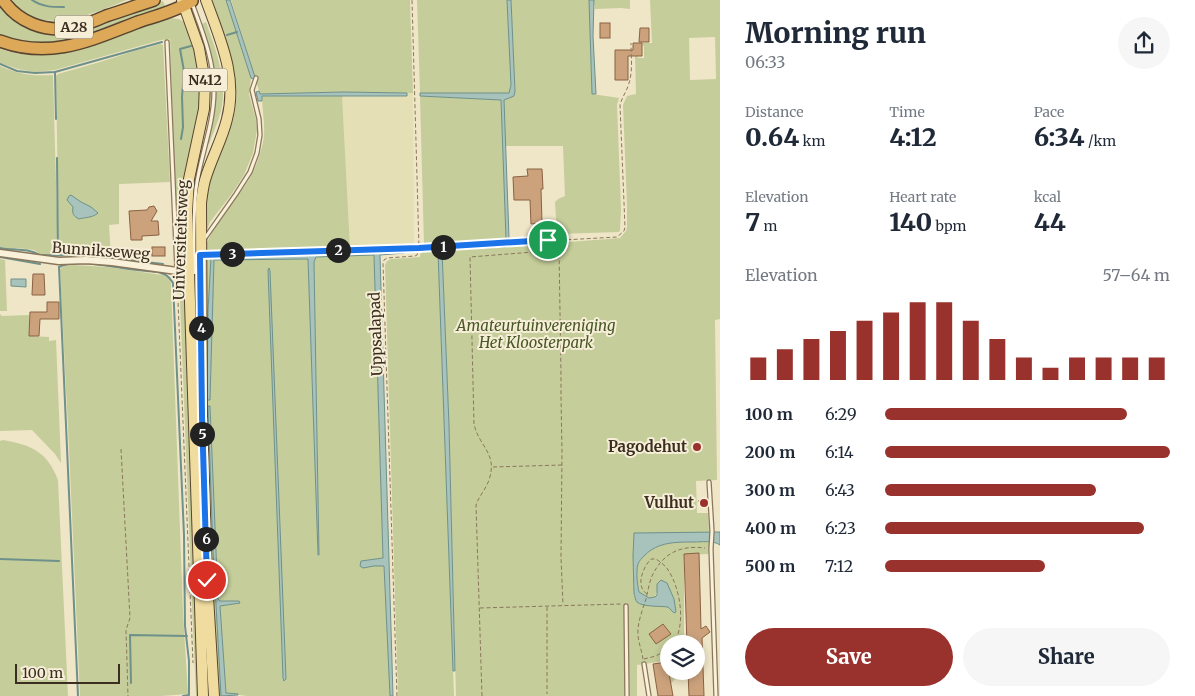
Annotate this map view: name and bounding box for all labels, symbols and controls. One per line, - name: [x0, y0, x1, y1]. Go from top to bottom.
- text: Morning run: [745, 15, 926, 51]
- road number: A28: [55, 16, 93, 38]
- button: share: [1118, 17, 1170, 69]
- text: 06:33: [745, 52, 785, 72]
- road number: N412: [182, 68, 228, 92]
- text: Distance: [745, 103, 804, 121]
- text: Time: [889, 103, 925, 121]
- text: Pace: [1034, 103, 1064, 121]
- text: 0.64: [745, 121, 799, 153]
- text: 4:12: [889, 121, 937, 153]
- text: 6:34: [1034, 121, 1085, 153]
- text: km: [799, 132, 825, 150]
- text: /km: [1085, 132, 1116, 150]
- street label: Universiteitsweg: [169, 179, 192, 301]
- text: Elevation: [745, 188, 809, 206]
- text: Heart rate: [889, 188, 956, 206]
- text: kcal: [1034, 188, 1061, 206]
- text: 7: [745, 206, 760, 238]
- text: 140: [889, 206, 932, 238]
- text: 44: [1034, 206, 1066, 238]
- text: m: [760, 217, 777, 235]
- text: bpm: [932, 217, 966, 235]
- pin: [527, 219, 569, 261]
- icon: arrive: [534, 226, 562, 254]
- pin: 1: [430, 234, 456, 260]
- street label: Bunnikseweg: [51, 238, 151, 263]
- pin: 2: [326, 238, 350, 262]
- text: 1: [440, 238, 447, 256]
- text: 2: [334, 241, 343, 259]
- pin: 3: [220, 242, 244, 266]
- text: 3: [228, 245, 237, 263]
- text: Elevation: [745, 265, 818, 285]
- text: 57–64 m: [1103, 265, 1170, 285]
- street label: Uppsalapad: [365, 292, 386, 376]
- pin: 4: [188, 316, 214, 340]
- park label: Amateurtuinvereniging Het Kloosterpark: [456, 316, 615, 352]
- text: 4: [197, 319, 206, 337]
- text: 100 m: [745, 404, 793, 424]
- text: 6:29: [825, 404, 857, 424]
- pin: 5: [190, 422, 214, 446]
- text: 5: [198, 425, 207, 443]
- place label: Pagodehut: [608, 437, 687, 456]
- marker: Pagodehut: [691, 441, 703, 453]
- text: 200 m: [745, 442, 795, 462]
- text: 6:14: [825, 442, 854, 462]
- text: 300 m: [745, 480, 795, 500]
- text: 6:43: [825, 480, 855, 500]
- place label: Vulhut: [644, 493, 694, 512]
- marker: Vulhut: [698, 497, 710, 509]
- text: 400 m: [745, 518, 796, 538]
- text: 6:23: [825, 518, 856, 538]
- pin: 6: [194, 526, 218, 552]
- text: 6: [202, 530, 211, 548]
- text: 500 m: [745, 556, 795, 576]
- text: 7:12: [825, 556, 853, 576]
- pin: [186, 559, 228, 601]
- icon: check: [193, 566, 221, 594]
- button: Save: [745, 628, 953, 686]
- button: Share: [963, 628, 1170, 686]
- map controls: [660, 635, 705, 680]
- button: layers: [660, 635, 705, 680]
- scale bar: [15, 661, 120, 684]
- text: 100 m: [22, 664, 63, 682]

